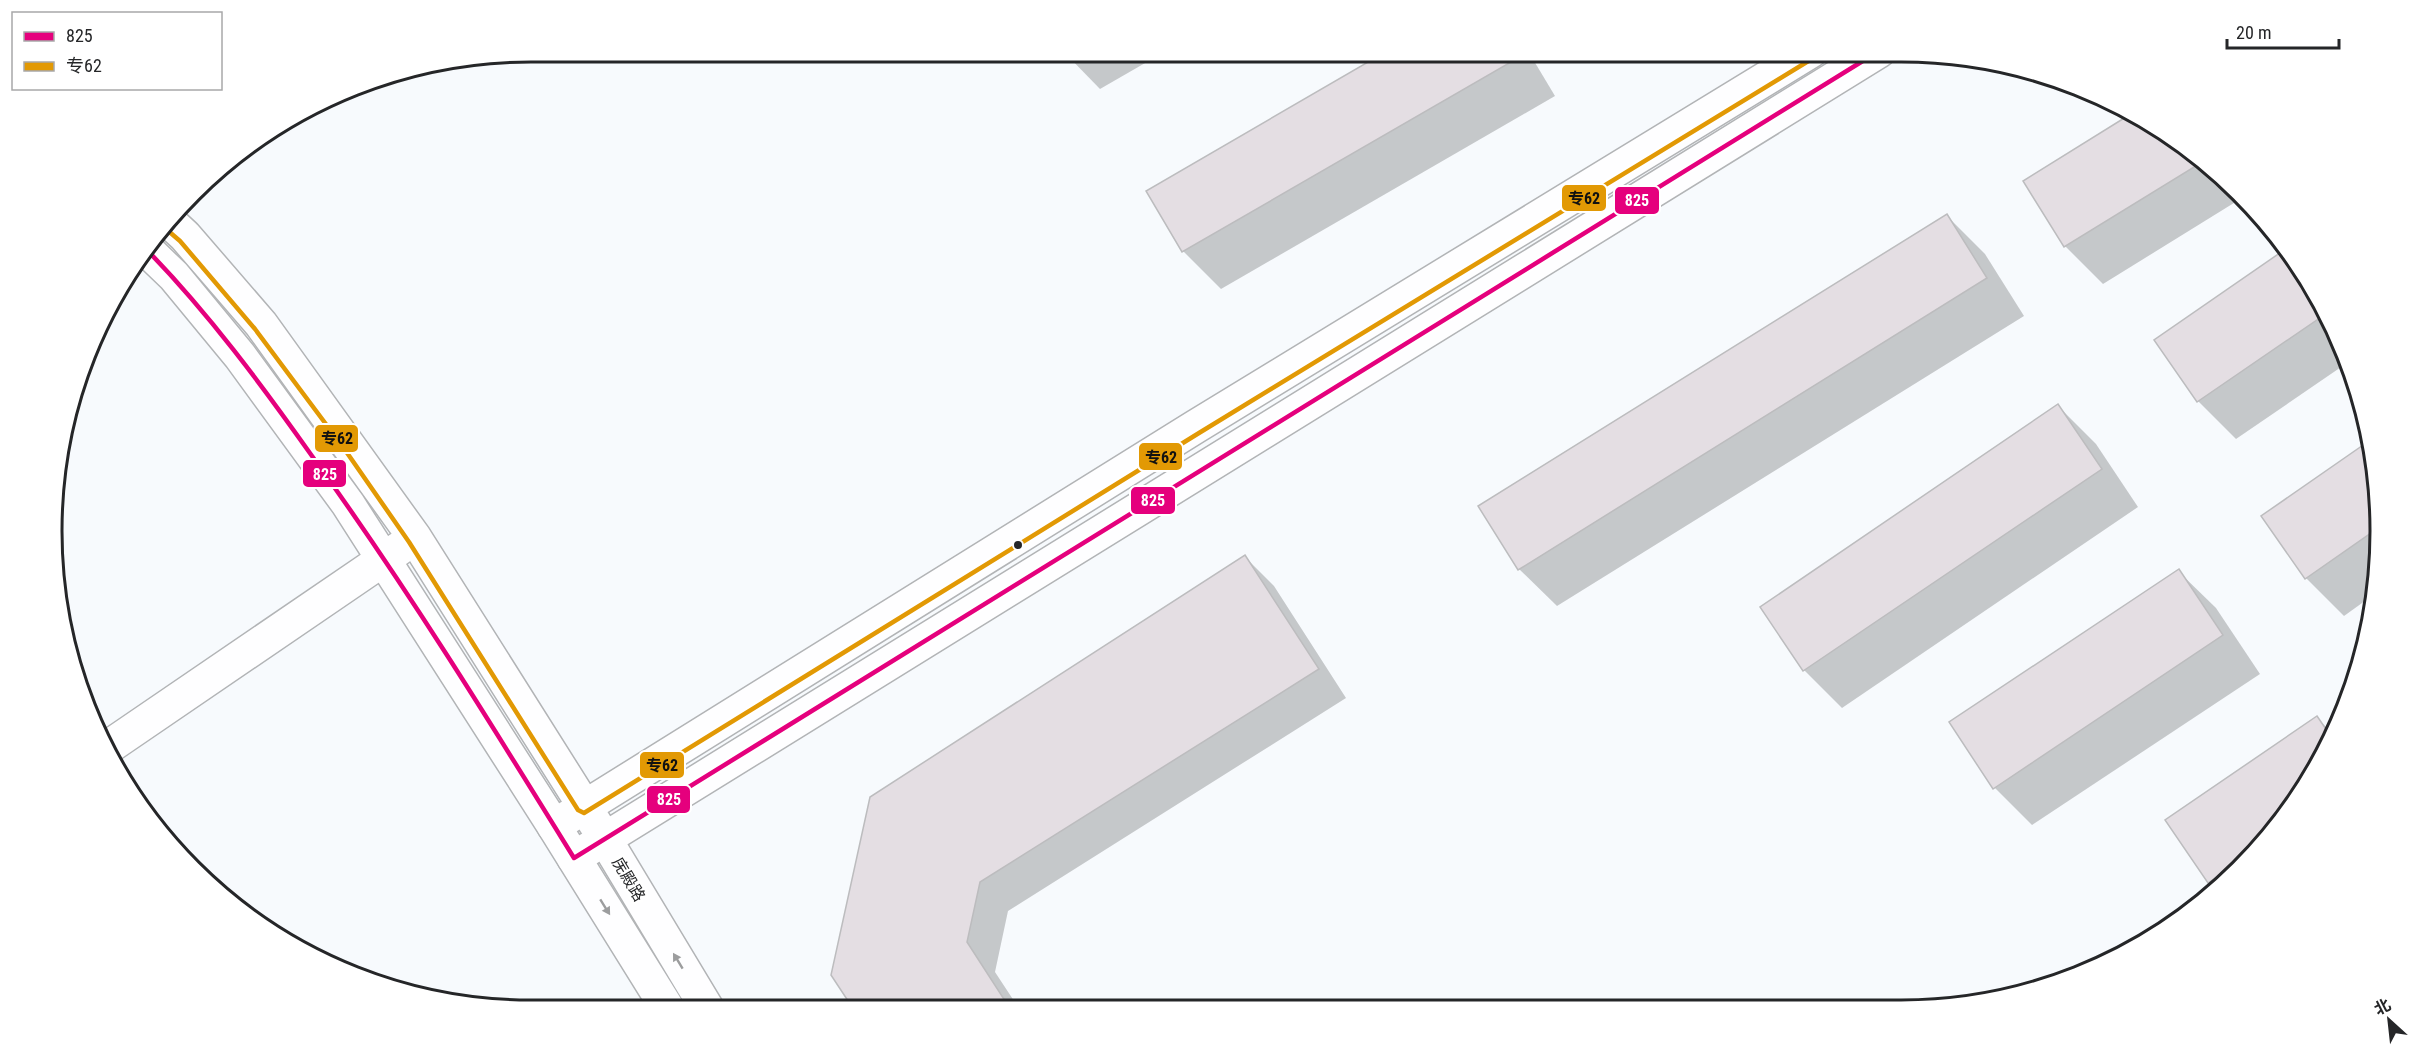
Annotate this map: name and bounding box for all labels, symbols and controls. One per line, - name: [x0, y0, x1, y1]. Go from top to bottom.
- legend: [12, 12, 222, 90]
- scale bar: [2227, 12, 2340, 50]
- text: 20 m: [2236, 22, 2271, 43]
- text: 825: [66, 25, 93, 46]
- text: 专62: [66, 55, 102, 76]
- line badge: 专62: [1561, 184, 1607, 212]
- line badge: 825: [1614, 186, 1660, 215]
- text: 专62: [1568, 189, 1600, 208]
- text: 825: [1625, 191, 1649, 210]
- line badge: 专62: [314, 424, 359, 453]
- text: 专62: [321, 429, 353, 448]
- line badge: 专62: [1138, 442, 1183, 471]
- text: 专62: [1145, 448, 1177, 467]
- line badge: 825: [302, 459, 347, 488]
- text: 825: [313, 465, 337, 484]
- line badge: 825: [1130, 486, 1176, 515]
- text: 825: [1141, 491, 1165, 510]
- unlabelled marker: [1012, 539, 1024, 551]
- line badge: 专62: [639, 751, 685, 779]
- text: 专62: [646, 756, 678, 775]
- line badge: 825: [646, 785, 691, 814]
- text: 825: [657, 790, 681, 809]
- street label: 庑殿路: [608, 854, 649, 905]
- one-way arrow: [600, 899, 611, 915]
- one-way arrow: [672, 953, 683, 969]
- north arrow: [2359, 990, 2419, 1050]
- text: 北: [2371, 995, 2394, 1019]

